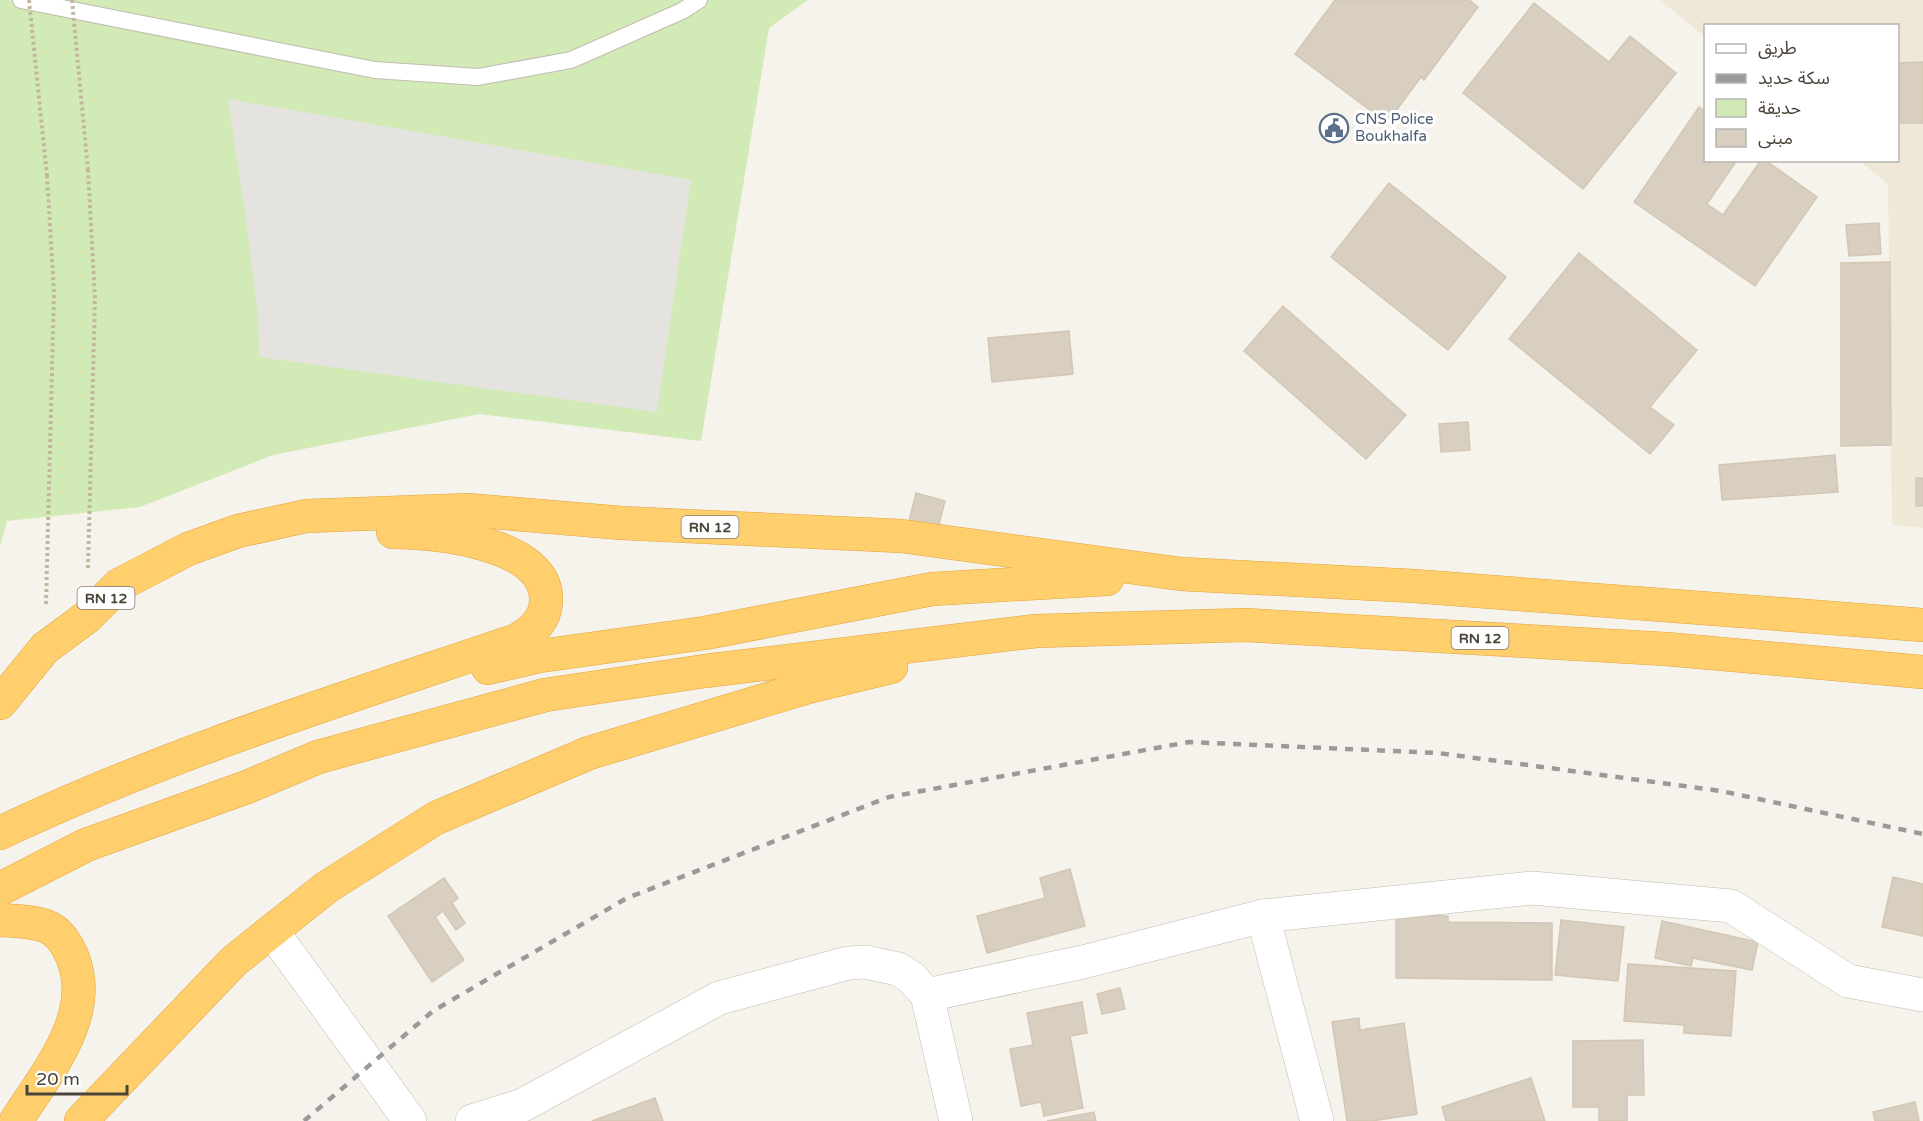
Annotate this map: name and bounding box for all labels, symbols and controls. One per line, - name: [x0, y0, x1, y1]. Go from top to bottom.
- legend: [1704, 24, 1899, 162]
- text: طريق: [1758, 37, 1797, 59]
- text: سكة حديد: [1758, 67, 1830, 89]
- text: حديقة: [1758, 97, 1801, 119]
- place label: CNS Police Boukhalfa: [1355, 110, 1434, 145]
- public building icon: CNS Police Boukhalfa: [1318, 112, 1350, 144]
- text: مبنى: [1758, 127, 1793, 149]
- road number: RN 12: [682, 516, 738, 538]
- road number: RN 12: [78, 587, 134, 609]
- road number: RN 12: [1452, 627, 1508, 649]
- scale bar: [27, 1058, 128, 1096]
- text: 20 m: [36, 1068, 80, 1090]

